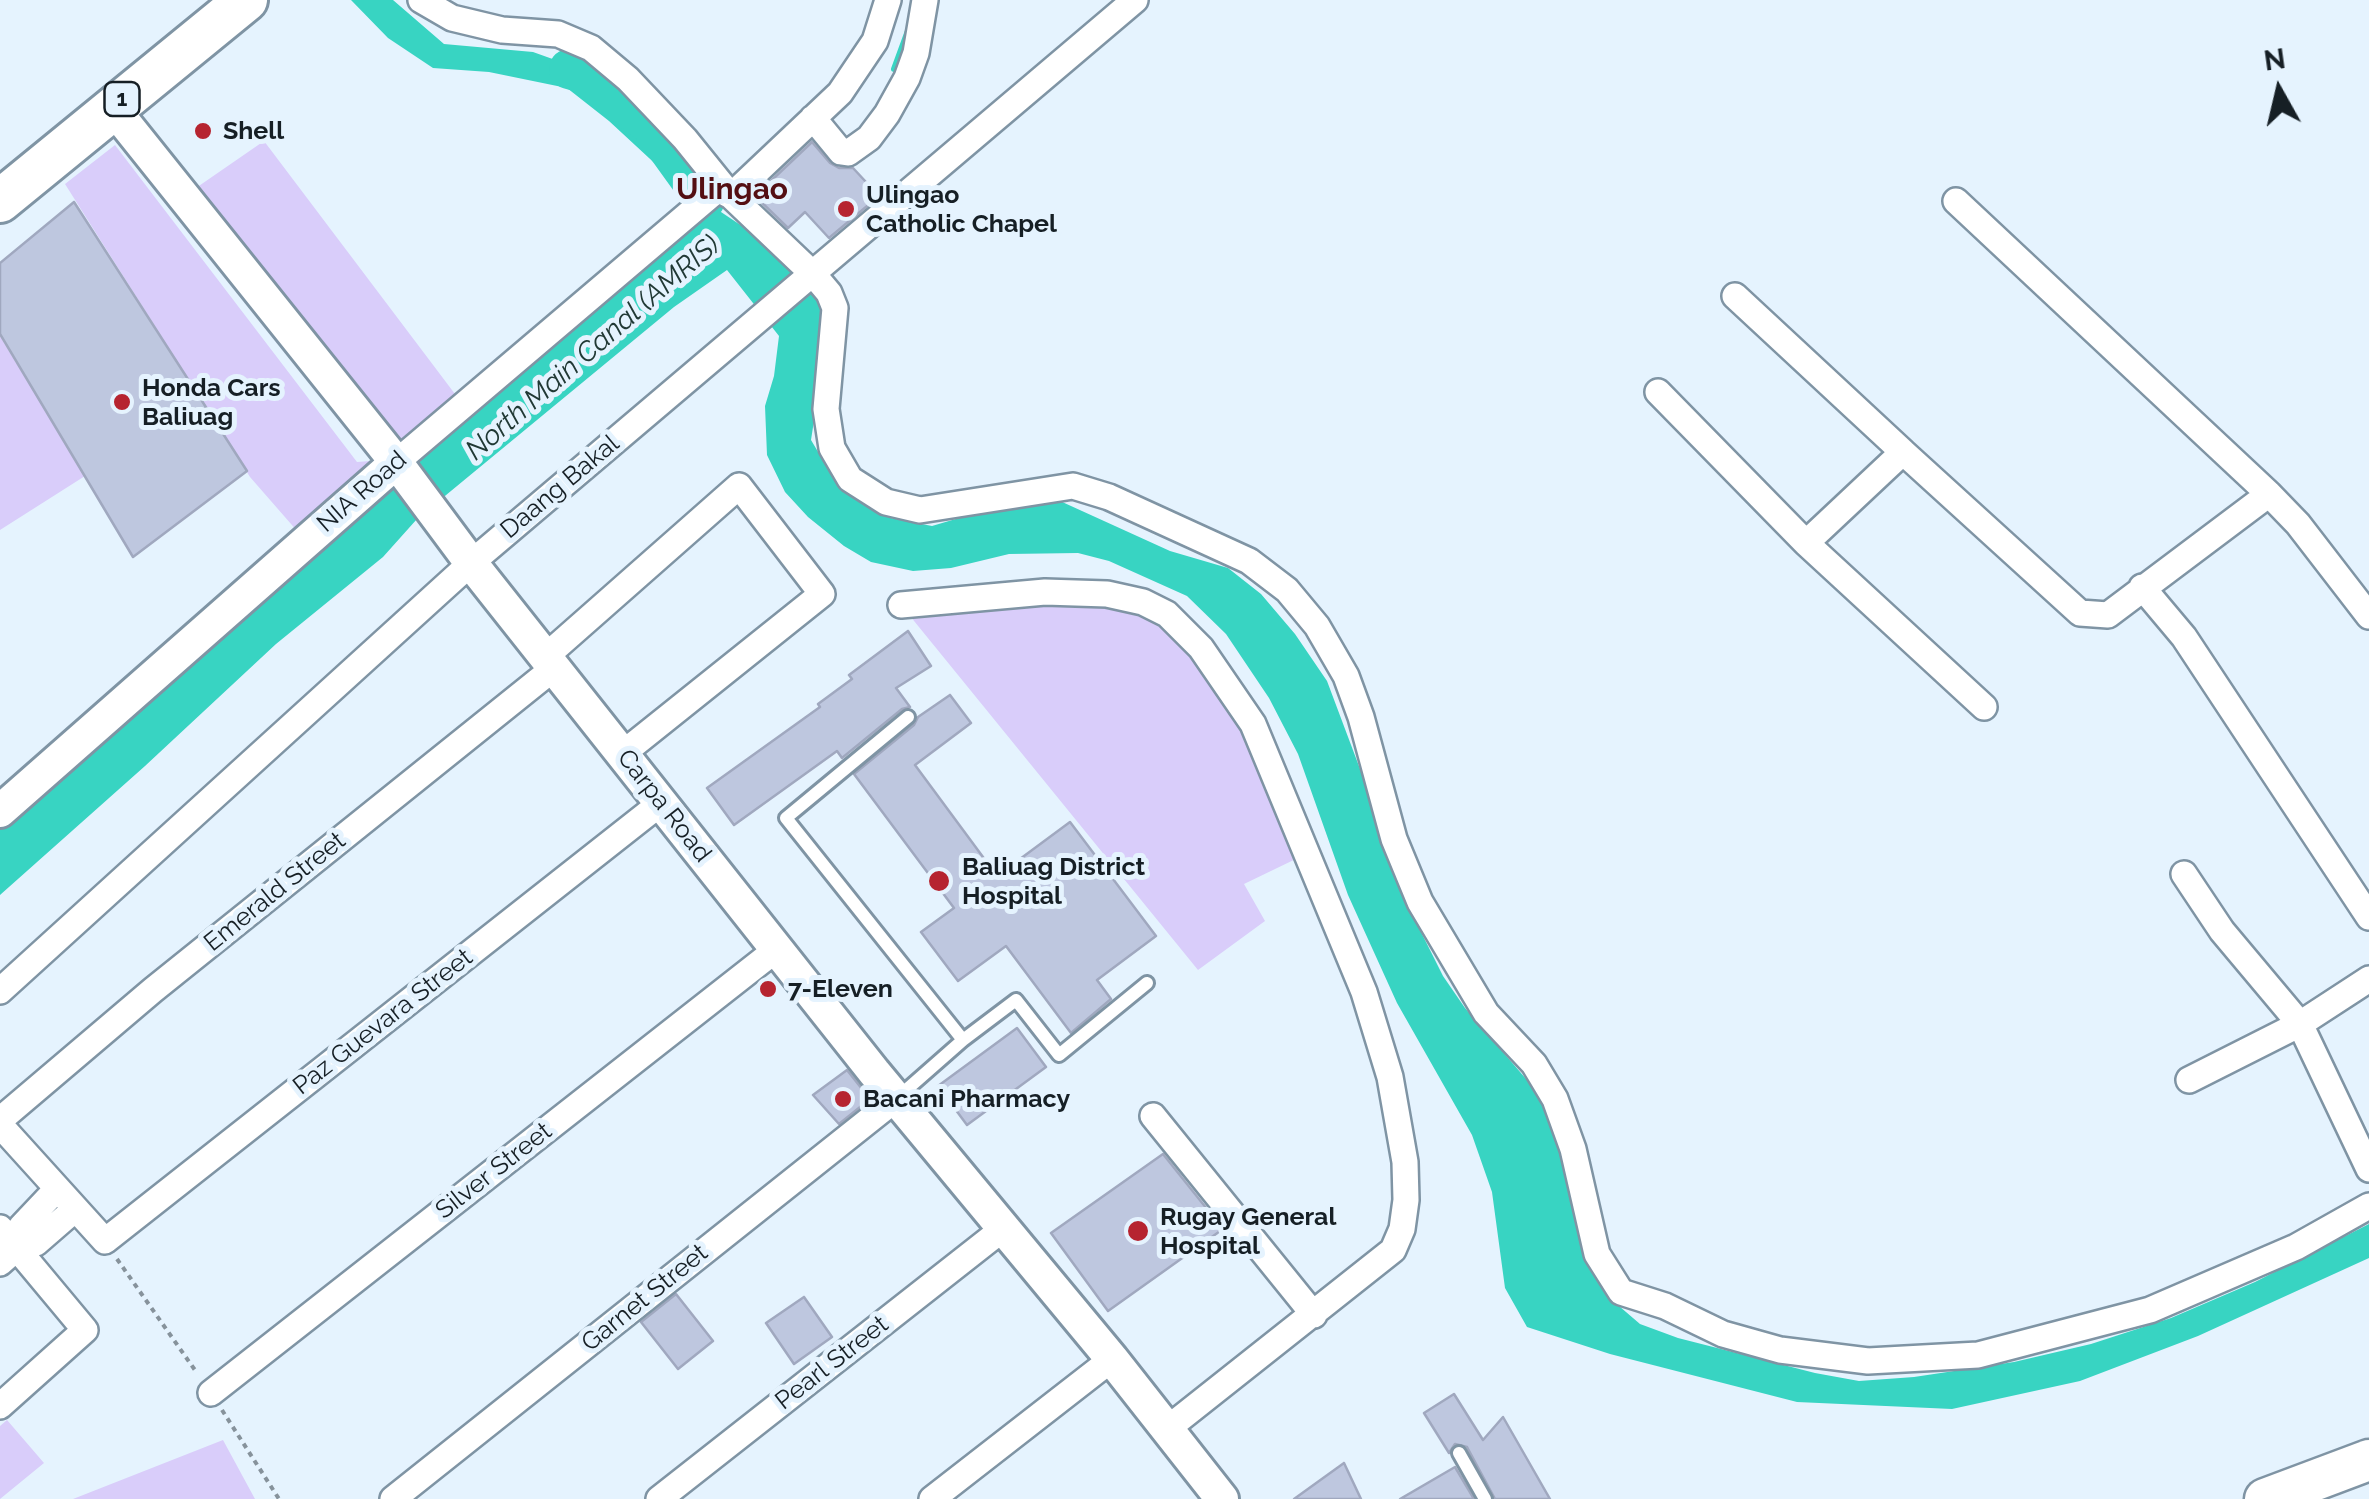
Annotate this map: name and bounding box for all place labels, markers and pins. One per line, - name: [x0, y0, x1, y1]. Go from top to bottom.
- place label: Shell: [223, 116, 284, 146]
- marker: Shell: [192, 120, 214, 142]
- place label: Ulingao Catholic Chapel: [866, 180, 1057, 239]
- marker: Ulingao Catholic Chapel: [835, 198, 857, 220]
- place label: Honda Cars Baliuag: [142, 373, 281, 432]
- marker: Honda Cars Baliuag: [111, 391, 133, 413]
- place label: Baliuag District Hospital: [962, 852, 1145, 911]
- marker: Baliuag District Hospital: [926, 868, 952, 894]
- place label: 7-Eleven: [788, 974, 893, 1004]
- marker: 7-Eleven: [757, 978, 779, 1000]
- place label: Bacani Pharmacy: [863, 1084, 1070, 1114]
- marker: Bacani Pharmacy: [832, 1088, 854, 1110]
- place label: Rugay General Hospital: [1160, 1202, 1336, 1261]
- marker: Rugay General Hospital: [1125, 1218, 1151, 1244]

